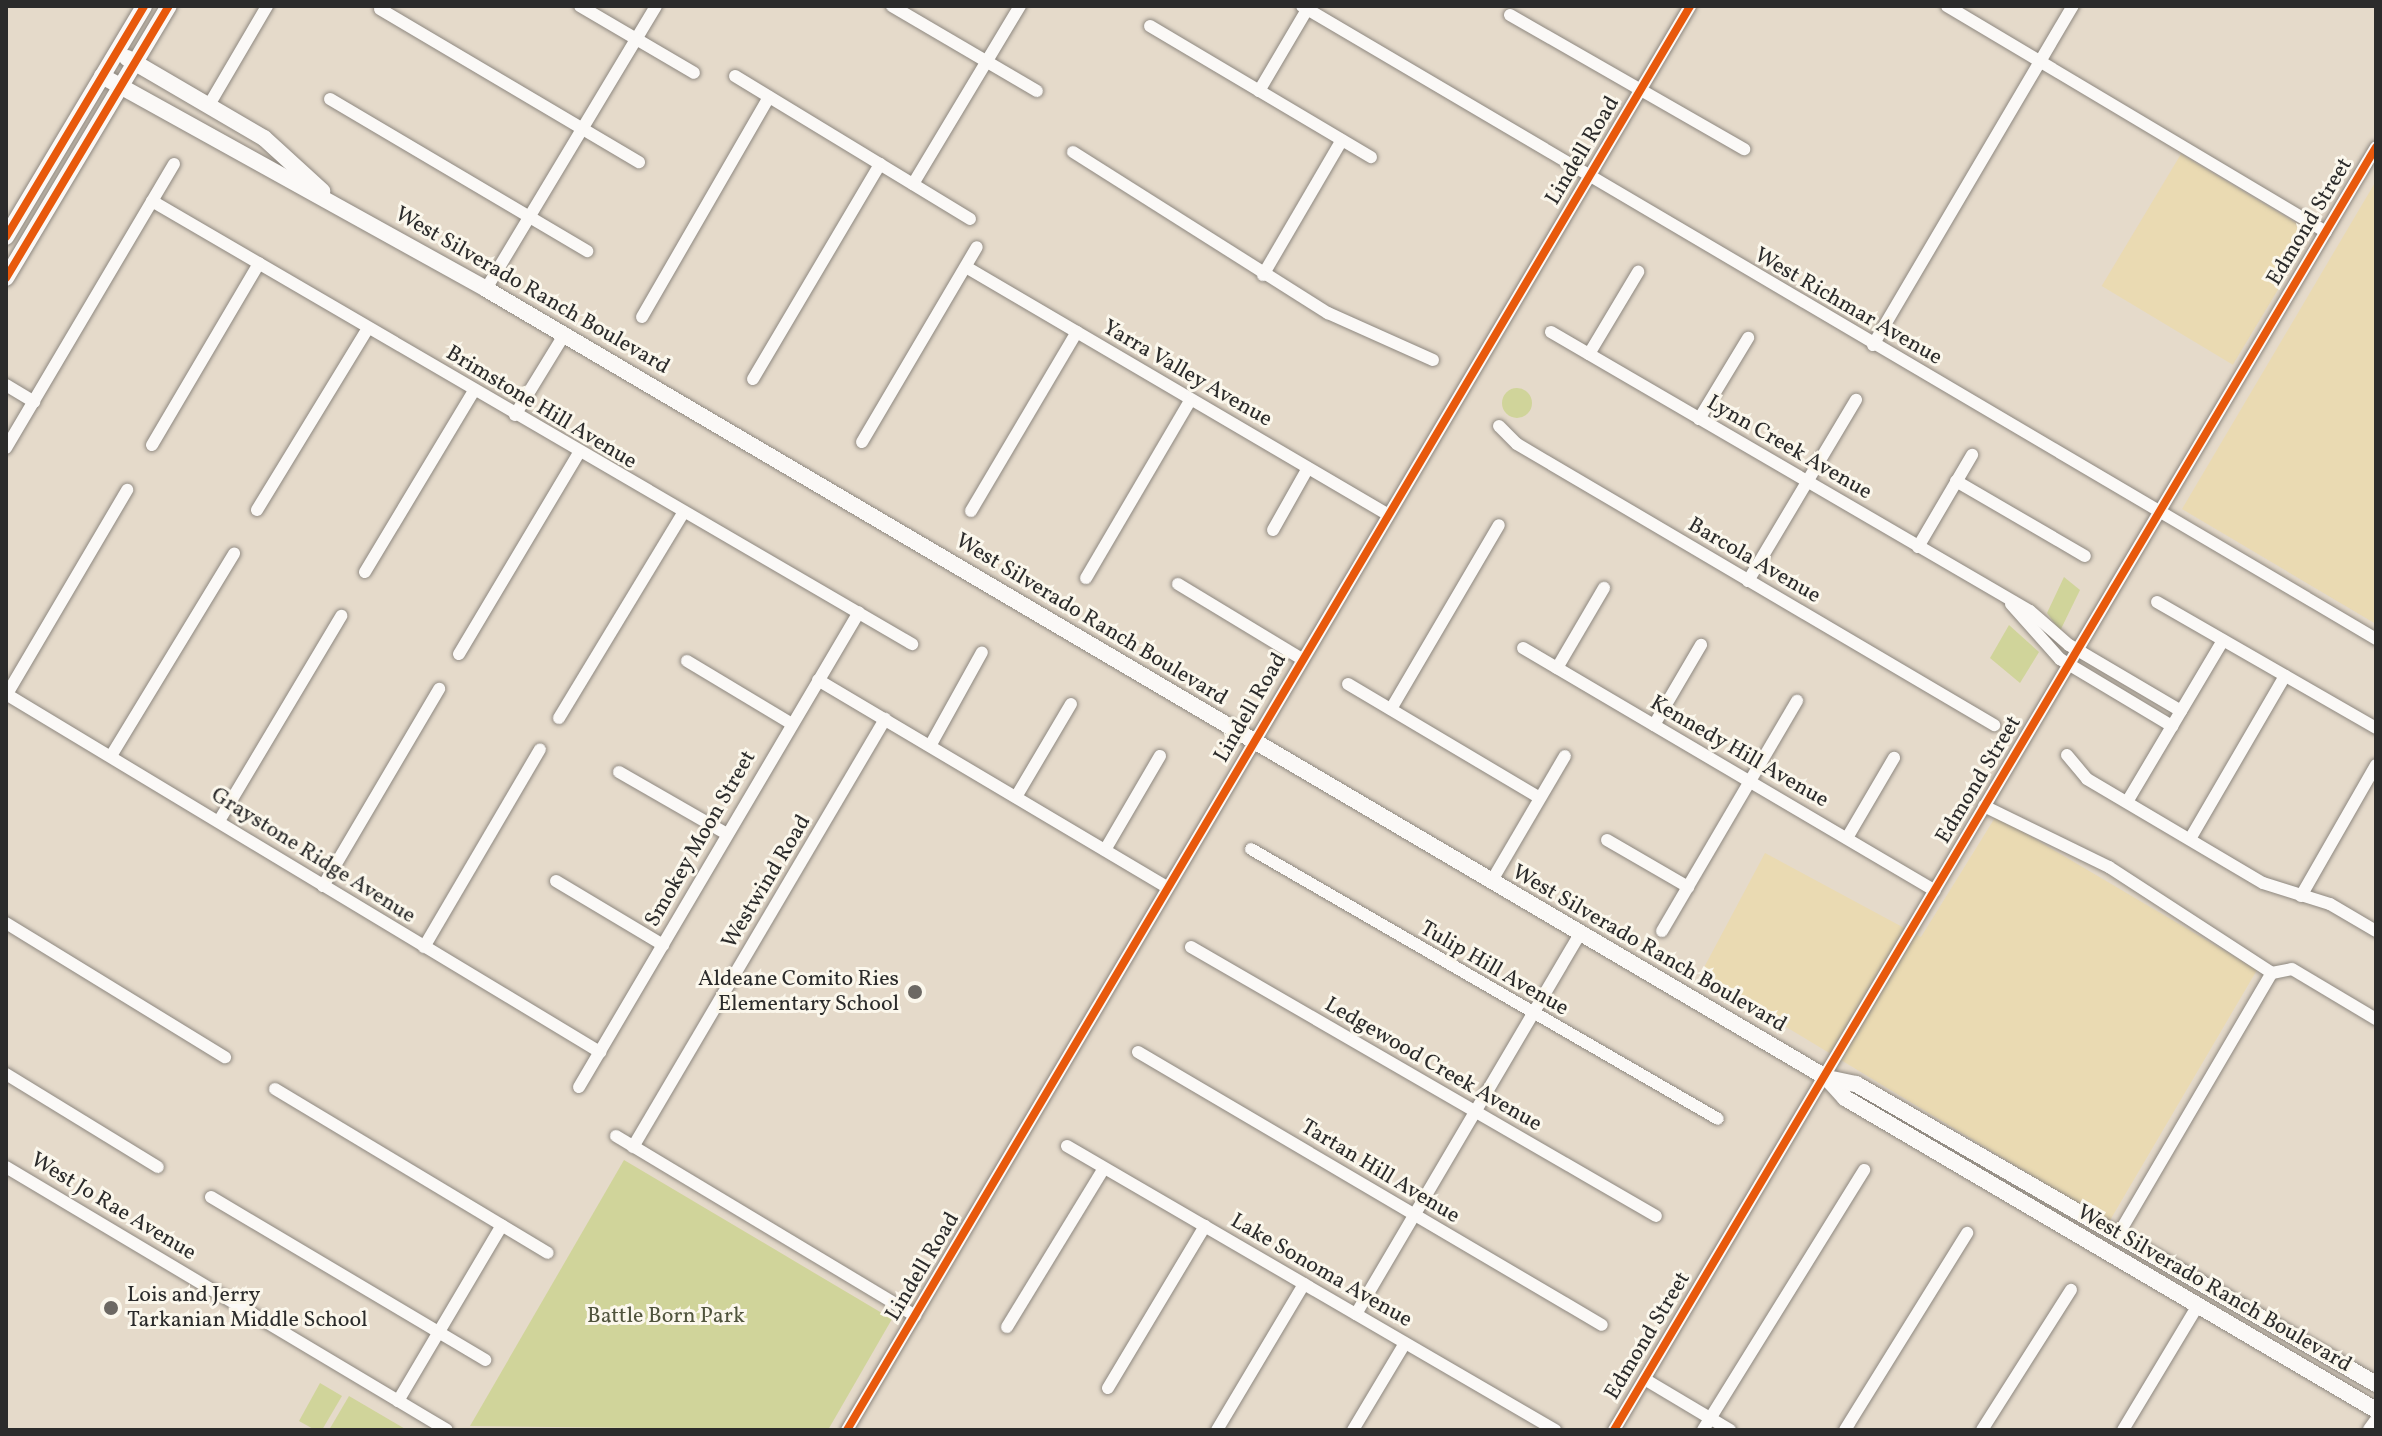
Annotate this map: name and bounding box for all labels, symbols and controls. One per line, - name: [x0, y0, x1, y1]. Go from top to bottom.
- street label: Lindell Road: [1540, 92, 1626, 210]
- street label: Edmond Street: [2261, 153, 2359, 291]
- street label: West Silverado Ranch Boulevard: [390, 201, 674, 381]
- street label: West Richmar Avenue: [1749, 242, 1947, 372]
- street label: Yarra Valley Avenue: [1097, 314, 1277, 434]
- street label: Brimstone Hill Avenue: [441, 340, 641, 476]
- street label: Lynn Creek Avenue: [1702, 390, 1876, 506]
- street label: Barcola Avenue: [1683, 512, 1825, 610]
- street label: West Silverado Ranch Boulevard: [950, 528, 1232, 712]
- street label: Lindell Road: [1209, 649, 1293, 767]
- street label: Kennedy Hill Avenue: [1645, 690, 1833, 814]
- street label: Edmond Street: [1930, 711, 2028, 849]
- street label: Smokey Moon Street: [640, 746, 762, 932]
- street label: Graystone Ridge Avenue: [206, 782, 420, 930]
- street label: Westwind Road: [717, 810, 817, 954]
- street label: West Silverado Ranch Boulevard: [1507, 859, 1791, 1039]
- street label: Tulip Hill Avenue: [1415, 916, 1573, 1022]
- place label: Aldeane Comito Ries Elementary School: [698, 966, 899, 1018]
- marker: Aldeane Comito Ries Elementary School: [906, 983, 924, 1001]
- street label: Ledgewood Creek Avenue: [1320, 992, 1546, 1138]
- street label: Tartan Hill Avenue: [1296, 1114, 1464, 1230]
- street label: West Jo Rae Avenue: [25, 1147, 201, 1267]
- street label: West Silverado Ranch Boulevard: [2072, 1199, 2356, 1379]
- street label: Lindell Road: [880, 1208, 966, 1326]
- street label: Lake Sonoma Avenue: [1226, 1208, 1416, 1334]
- street label: Edmond Street: [1599, 1267, 1697, 1405]
- place label: Lois and Jerry Tarkanian Middle School: [127, 1282, 368, 1334]
- marker: Lois and Jerry Tarkanian Middle School: [102, 1299, 120, 1317]
- park label: Battle Born Park: [587, 1304, 745, 1330]

